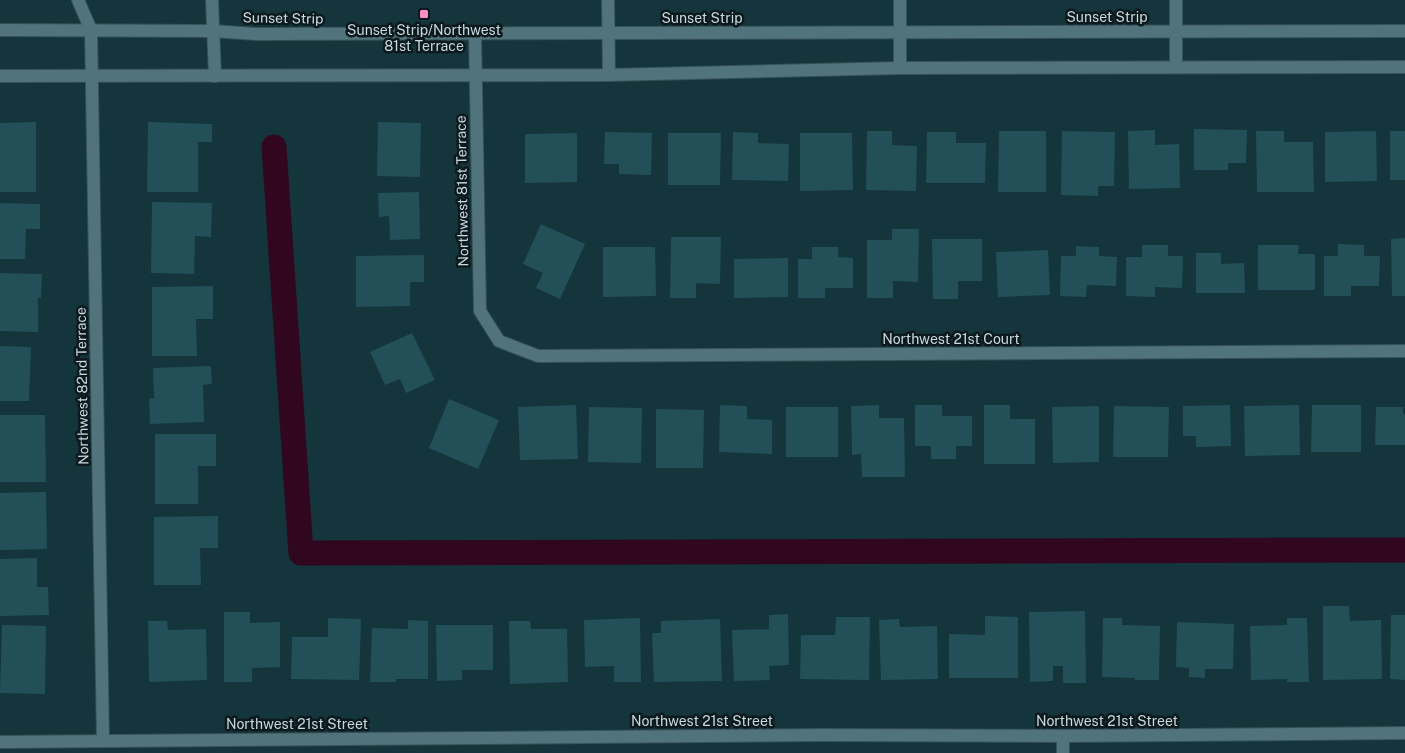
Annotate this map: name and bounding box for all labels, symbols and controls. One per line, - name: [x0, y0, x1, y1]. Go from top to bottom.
- marker: Sunset Strip/Northwest 81st Terrace: [418, 8, 430, 20]
- street label: Sunset Strip: [242, 9, 324, 27]
- street label: Sunset Strip: [1066, 9, 1148, 25]
- street label: Sunset Strip: [661, 10, 743, 26]
- place label: Sunset Strip/Northwest 81st Terrace: [347, 22, 501, 54]
- street label: Northwest 81st Terrace: [453, 115, 471, 267]
- street label: Northwest 82nd Terrace: [73, 307, 91, 465]
- street label: Northwest 21st Court: [882, 331, 1020, 347]
- street label: Northwest 21st Street: [631, 713, 773, 729]
- street label: Northwest 21st Street: [1036, 713, 1178, 729]
- street label: Northwest 21st Street: [226, 716, 368, 732]

